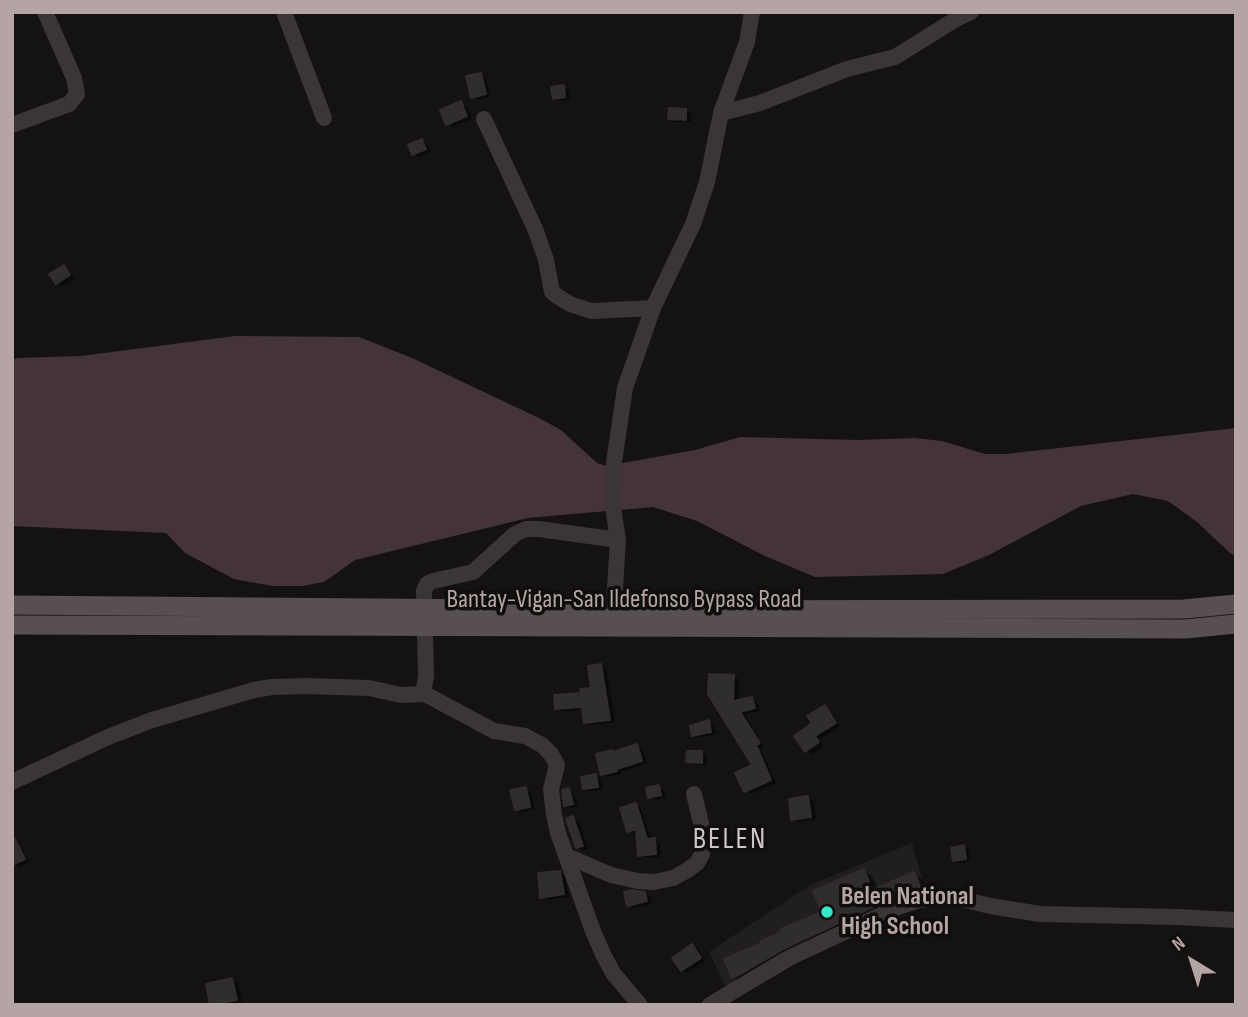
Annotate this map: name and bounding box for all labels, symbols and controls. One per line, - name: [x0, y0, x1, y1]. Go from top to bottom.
- street label: Bantay-Vigan-San Ildefonso Bypass Road: [446, 584, 802, 616]
- district label: BELEN: [693, 822, 767, 858]
- place label: Belen National High School: [841, 881, 974, 942]
- marker: Belen National High School: [819, 904, 835, 920]
- north arrow: [1157, 926, 1227, 996]
- text: N: [1168, 932, 1190, 956]

